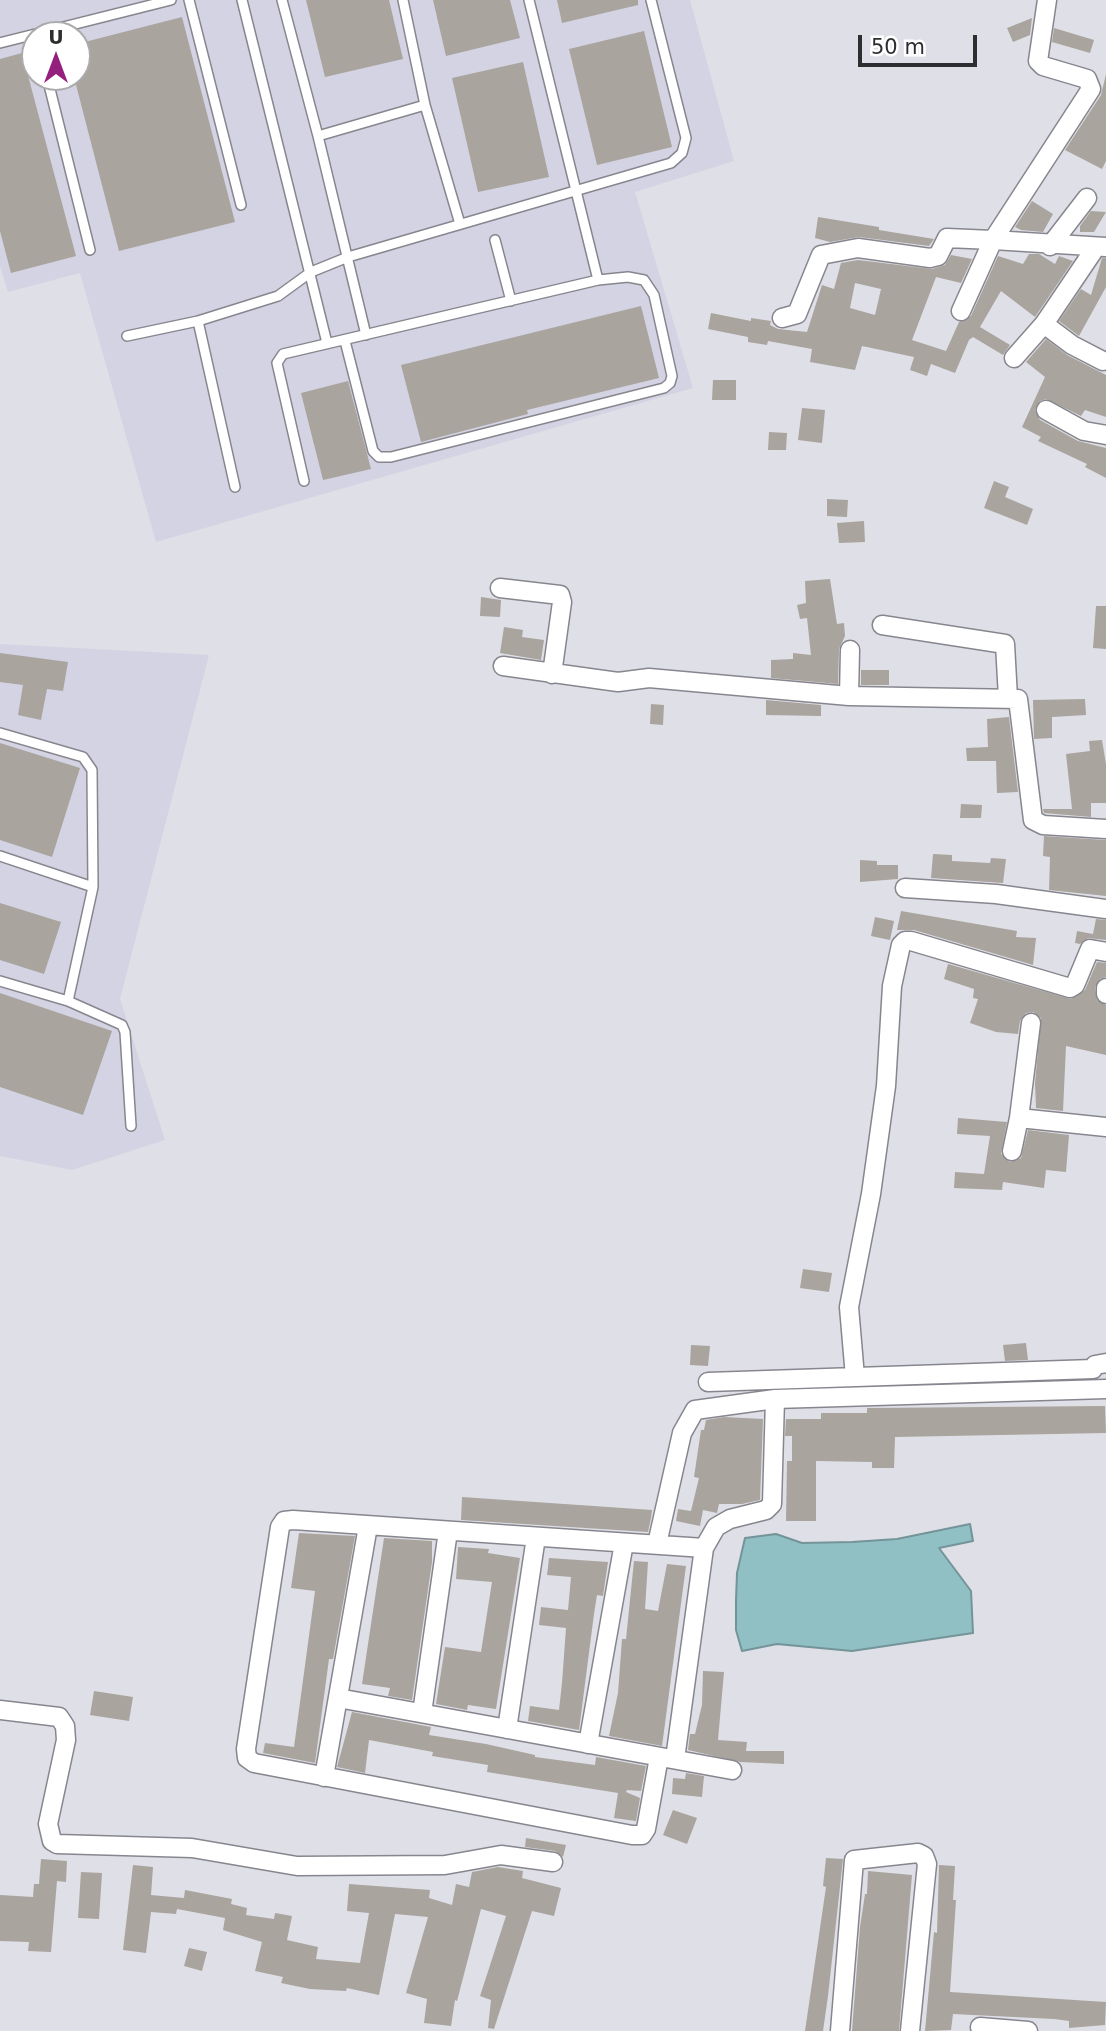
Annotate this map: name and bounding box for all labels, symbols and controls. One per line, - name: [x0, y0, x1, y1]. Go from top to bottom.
- north arrow: [21, 21, 91, 91]
- scale bar: [861, 21, 980, 65]
- text: U: [48, 26, 64, 48]
- text: 50 m: [871, 35, 925, 59]

